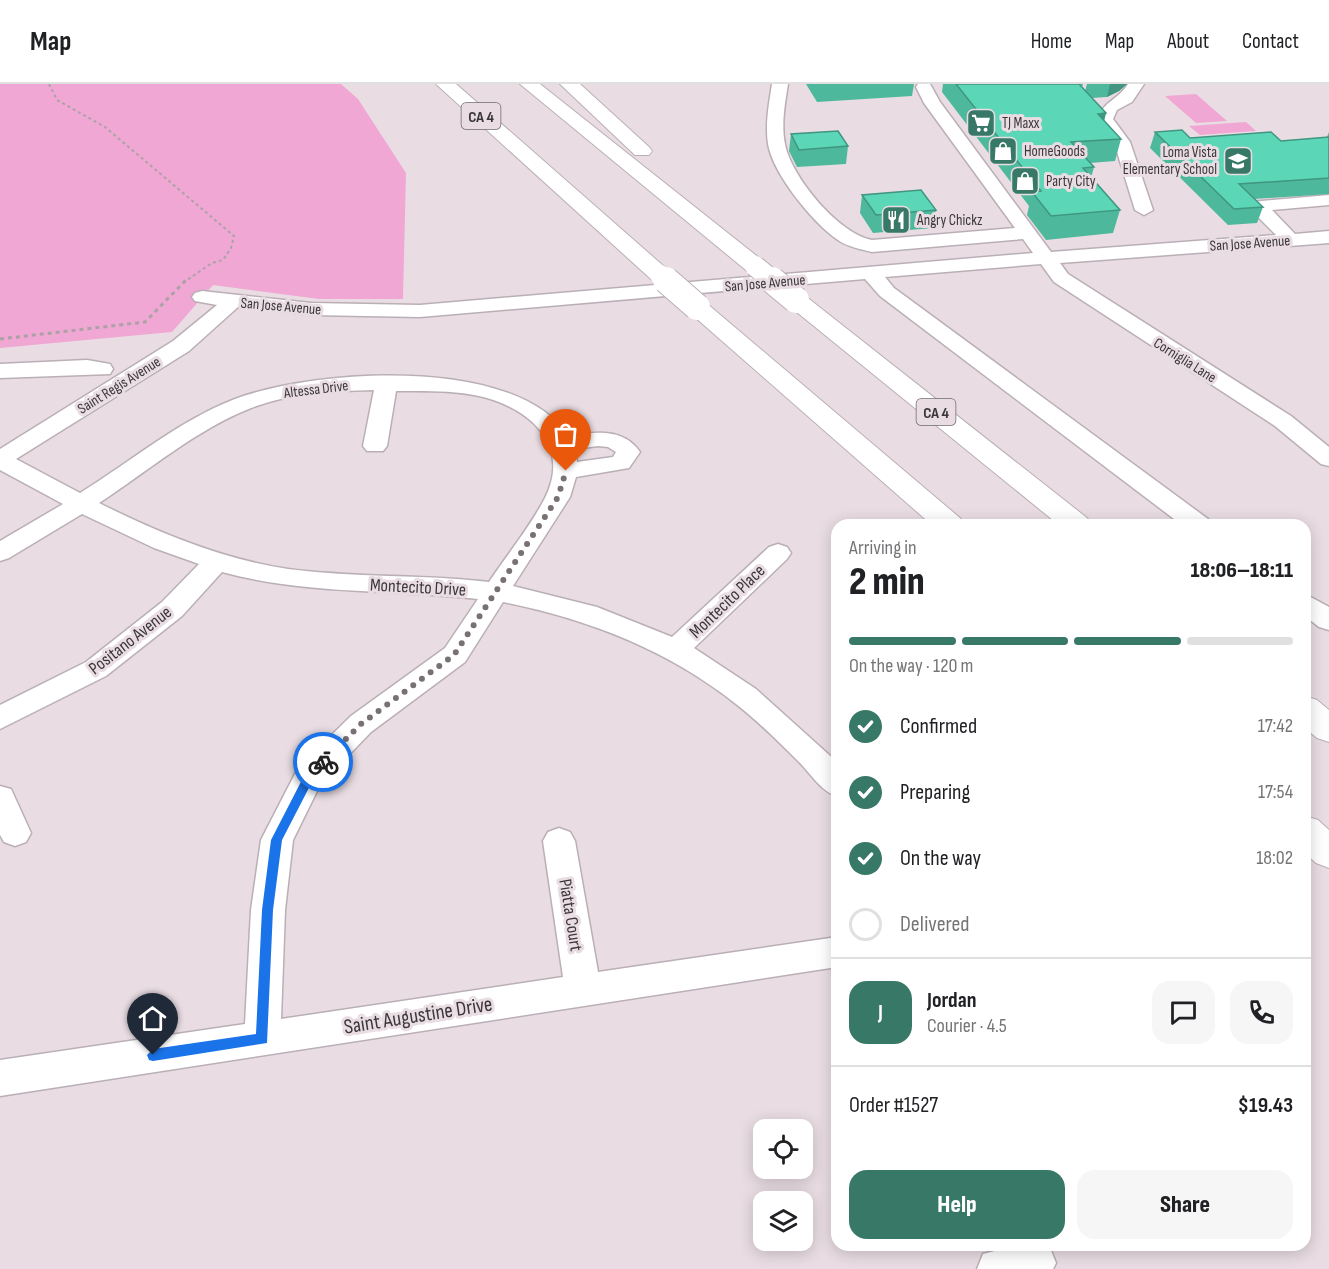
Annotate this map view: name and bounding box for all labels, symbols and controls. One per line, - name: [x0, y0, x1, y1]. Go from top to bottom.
- text: Map: [30, 25, 71, 58]
- text: Home: [1031, 29, 1072, 54]
- text: Map: [1105, 29, 1134, 54]
- text: About: [1167, 29, 1209, 54]
- text: Contact: [1242, 29, 1299, 54]
- road number: CA 4: [462, 103, 500, 129]
- supermarket icon: TJ Maxx: [965, 107, 997, 139]
- place label: TJ Maxx: [1002, 114, 1040, 133]
- shop icon: HomeGoods: [987, 135, 1019, 167]
- place label: HomeGoods: [1024, 142, 1085, 161]
- place label: Loma Vista Elementary School: [1123, 143, 1217, 179]
- school or university icon: Loma Vista Elementary School: [1222, 145, 1254, 177]
- shop icon: Party City: [1009, 165, 1041, 197]
- place label: Party City: [1046, 172, 1096, 191]
- restaurant icon: Angry Chickz: [880, 204, 912, 236]
- place label: Angry Chickz: [916, 211, 983, 230]
- street label: San Jose Avenue: [1209, 231, 1291, 256]
- street label: San Jose Avenue: [724, 271, 806, 296]
- street label: San Jose Avenue: [240, 294, 322, 319]
- street label: Corniglia Lane: [1150, 334, 1220, 387]
- street label: Saint Regis Avenue: [74, 352, 164, 419]
- street label: Altessa Drive: [282, 376, 349, 403]
- road number: CA 4: [916, 399, 956, 425]
- pin: [540, 409, 591, 471]
- icon: bag: [549, 418, 582, 451]
- text: Arriving in: [849, 536, 917, 560]
- text: 18:06–18:11: [1190, 557, 1293, 584]
- text: 2 min: [849, 559, 925, 606]
- street label: Montecito Place: [685, 560, 770, 643]
- street label: Montecito Drive: [369, 574, 467, 601]
- street label: Positano Avenue: [85, 602, 176, 679]
- text: On the way · 120 m: [849, 654, 973, 678]
- icon: check: [849, 710, 882, 743]
- text: Confirmed: [900, 713, 977, 740]
- text: 17:42: [1258, 714, 1293, 738]
- courier: [293, 732, 353, 792]
- icon: bike: [307, 746, 340, 779]
- icon: check: [849, 776, 882, 809]
- text: Preparing: [900, 779, 970, 806]
- text: 17:54: [1258, 780, 1293, 804]
- icon: check: [849, 842, 882, 875]
- text: On the way: [900, 845, 981, 872]
- text: 18:02: [1256, 846, 1293, 870]
- street label: Piatta Court: [554, 877, 587, 953]
- text: Delivered: [900, 911, 969, 938]
- button: chat: [1152, 981, 1215, 1044]
- button: phone: [1230, 981, 1293, 1044]
- text: Jordan: [927, 987, 976, 1014]
- street label: Saint Augustine Drive: [342, 991, 494, 1040]
- pin: [127, 993, 178, 1055]
- text: J: [878, 999, 883, 1026]
- icon: home: [136, 1002, 169, 1035]
- text: Courier · 4.5: [927, 1014, 1007, 1038]
- text: Order #1527: [849, 1092, 938, 1119]
- text: $19.43: [1238, 1092, 1293, 1119]
- map controls: [753, 1119, 813, 1251]
- button: locate: [753, 1119, 813, 1179]
- button: Help: [849, 1170, 1065, 1239]
- button: Share: [1077, 1170, 1293, 1239]
- button: layers: [753, 1191, 813, 1251]

